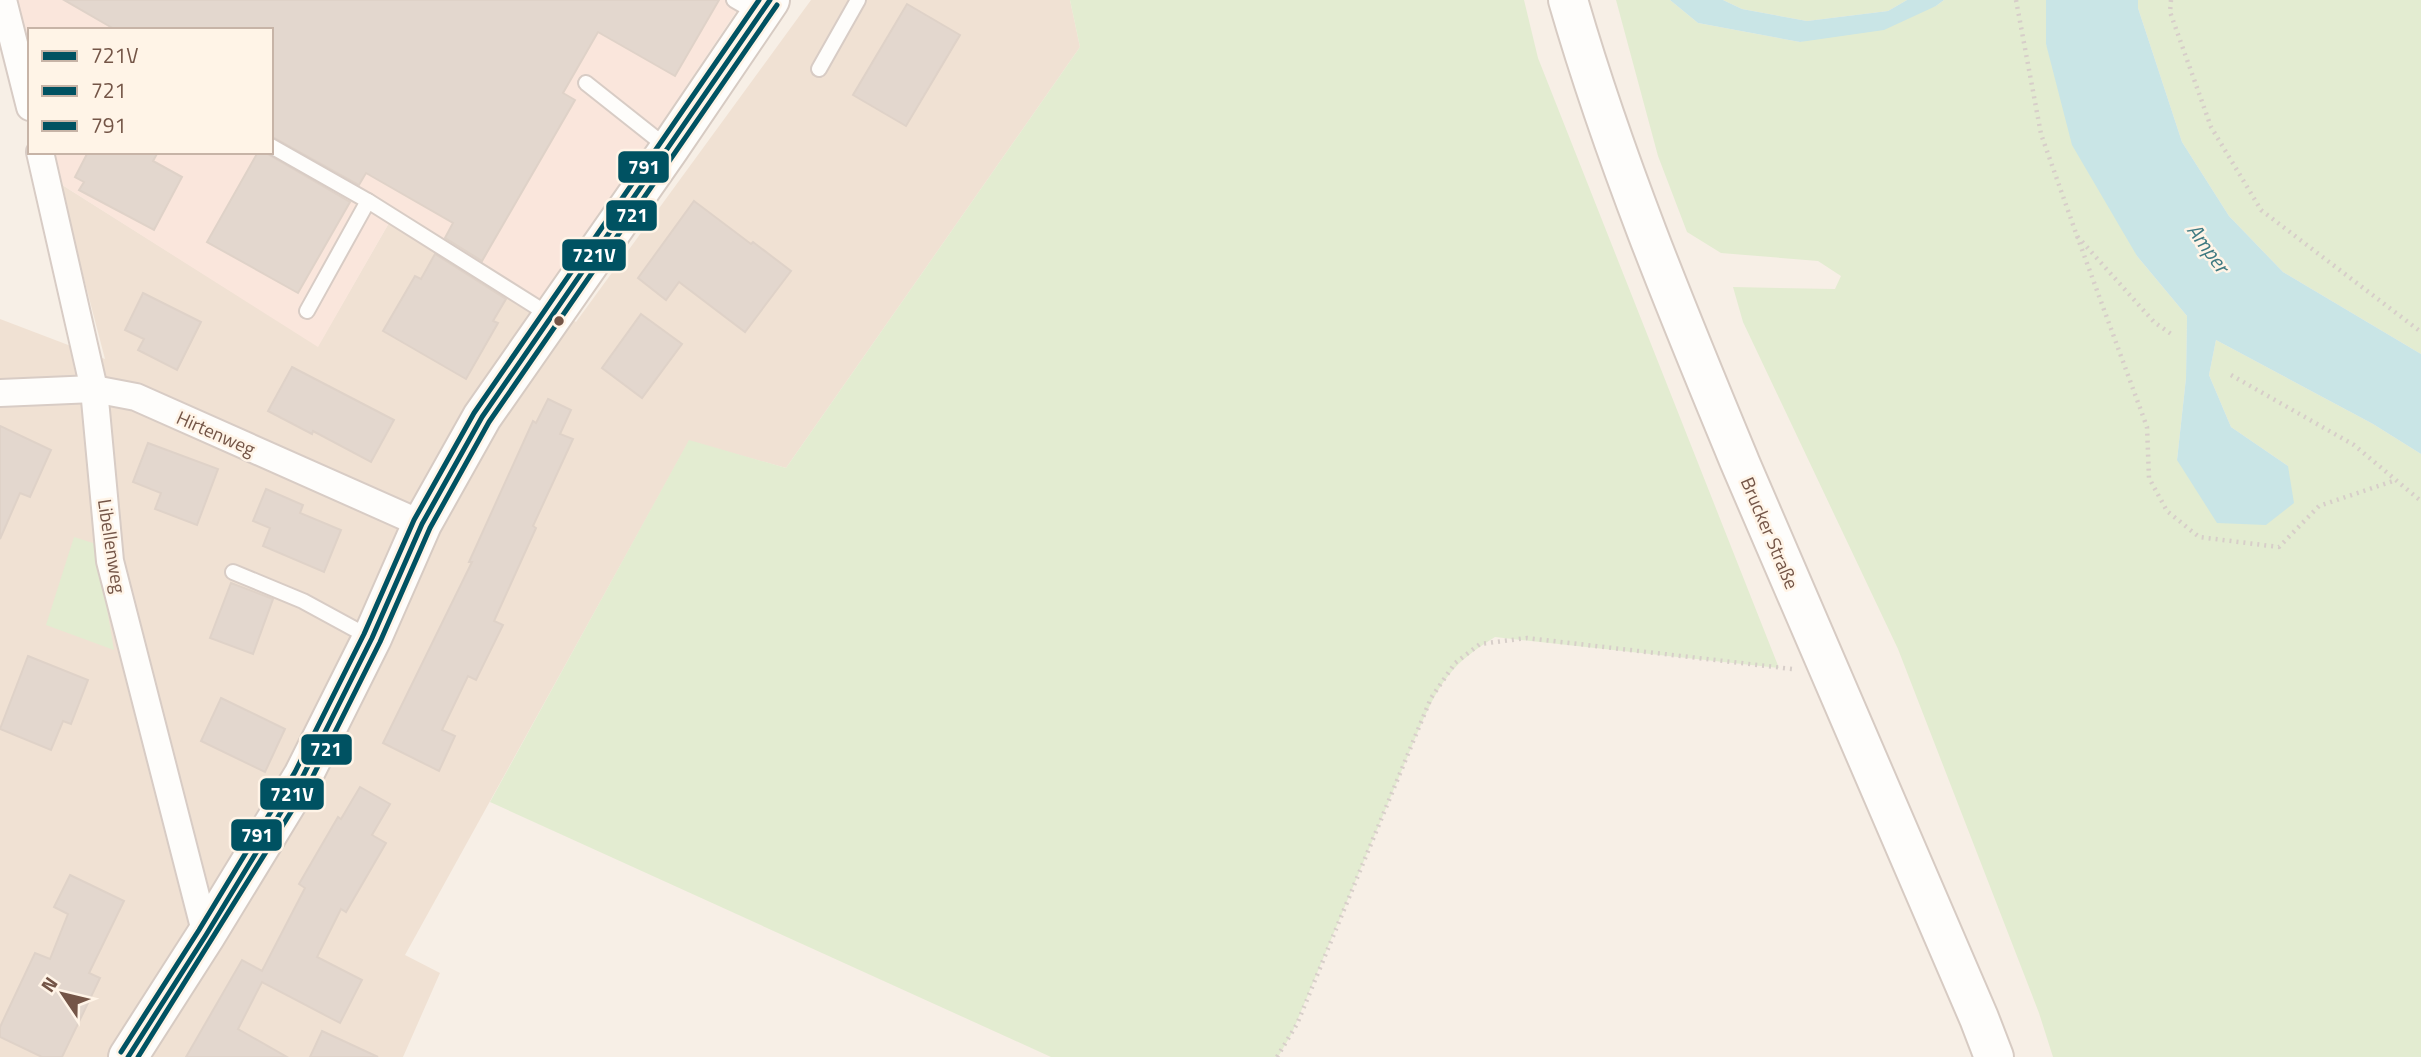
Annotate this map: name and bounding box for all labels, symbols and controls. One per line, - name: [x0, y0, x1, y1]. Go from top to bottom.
- legend: [28, 28, 273, 154]
- text: 721V: [91, 39, 139, 71]
- text: 721: [91, 74, 126, 106]
- text: 791: [91, 109, 126, 141]
- line badge: 791: [617, 150, 670, 184]
- text: 791: [628, 152, 660, 181]
- line badge: 721: [605, 199, 658, 232]
- text: 721: [616, 200, 648, 229]
- water label: Amper: [2180, 216, 2239, 281]
- line badge: 721V: [561, 238, 627, 272]
- text: 721V: [572, 240, 616, 269]
- unlabelled marker: [552, 314, 566, 328]
- street label: Hirtenweg: [172, 402, 261, 463]
- street label: Brucker Straße: [1734, 472, 1807, 593]
- street label: Libellenweg: [91, 497, 134, 595]
- line badge: 721: [300, 733, 353, 766]
- text: 721: [310, 734, 342, 763]
- line badge: 721V: [259, 777, 325, 811]
- text: 721V: [270, 779, 314, 808]
- line badge: 791: [230, 818, 283, 852]
- text: 791: [241, 820, 273, 849]
- north arrow: [28, 959, 98, 1029]
- text: N: [33, 970, 64, 998]

